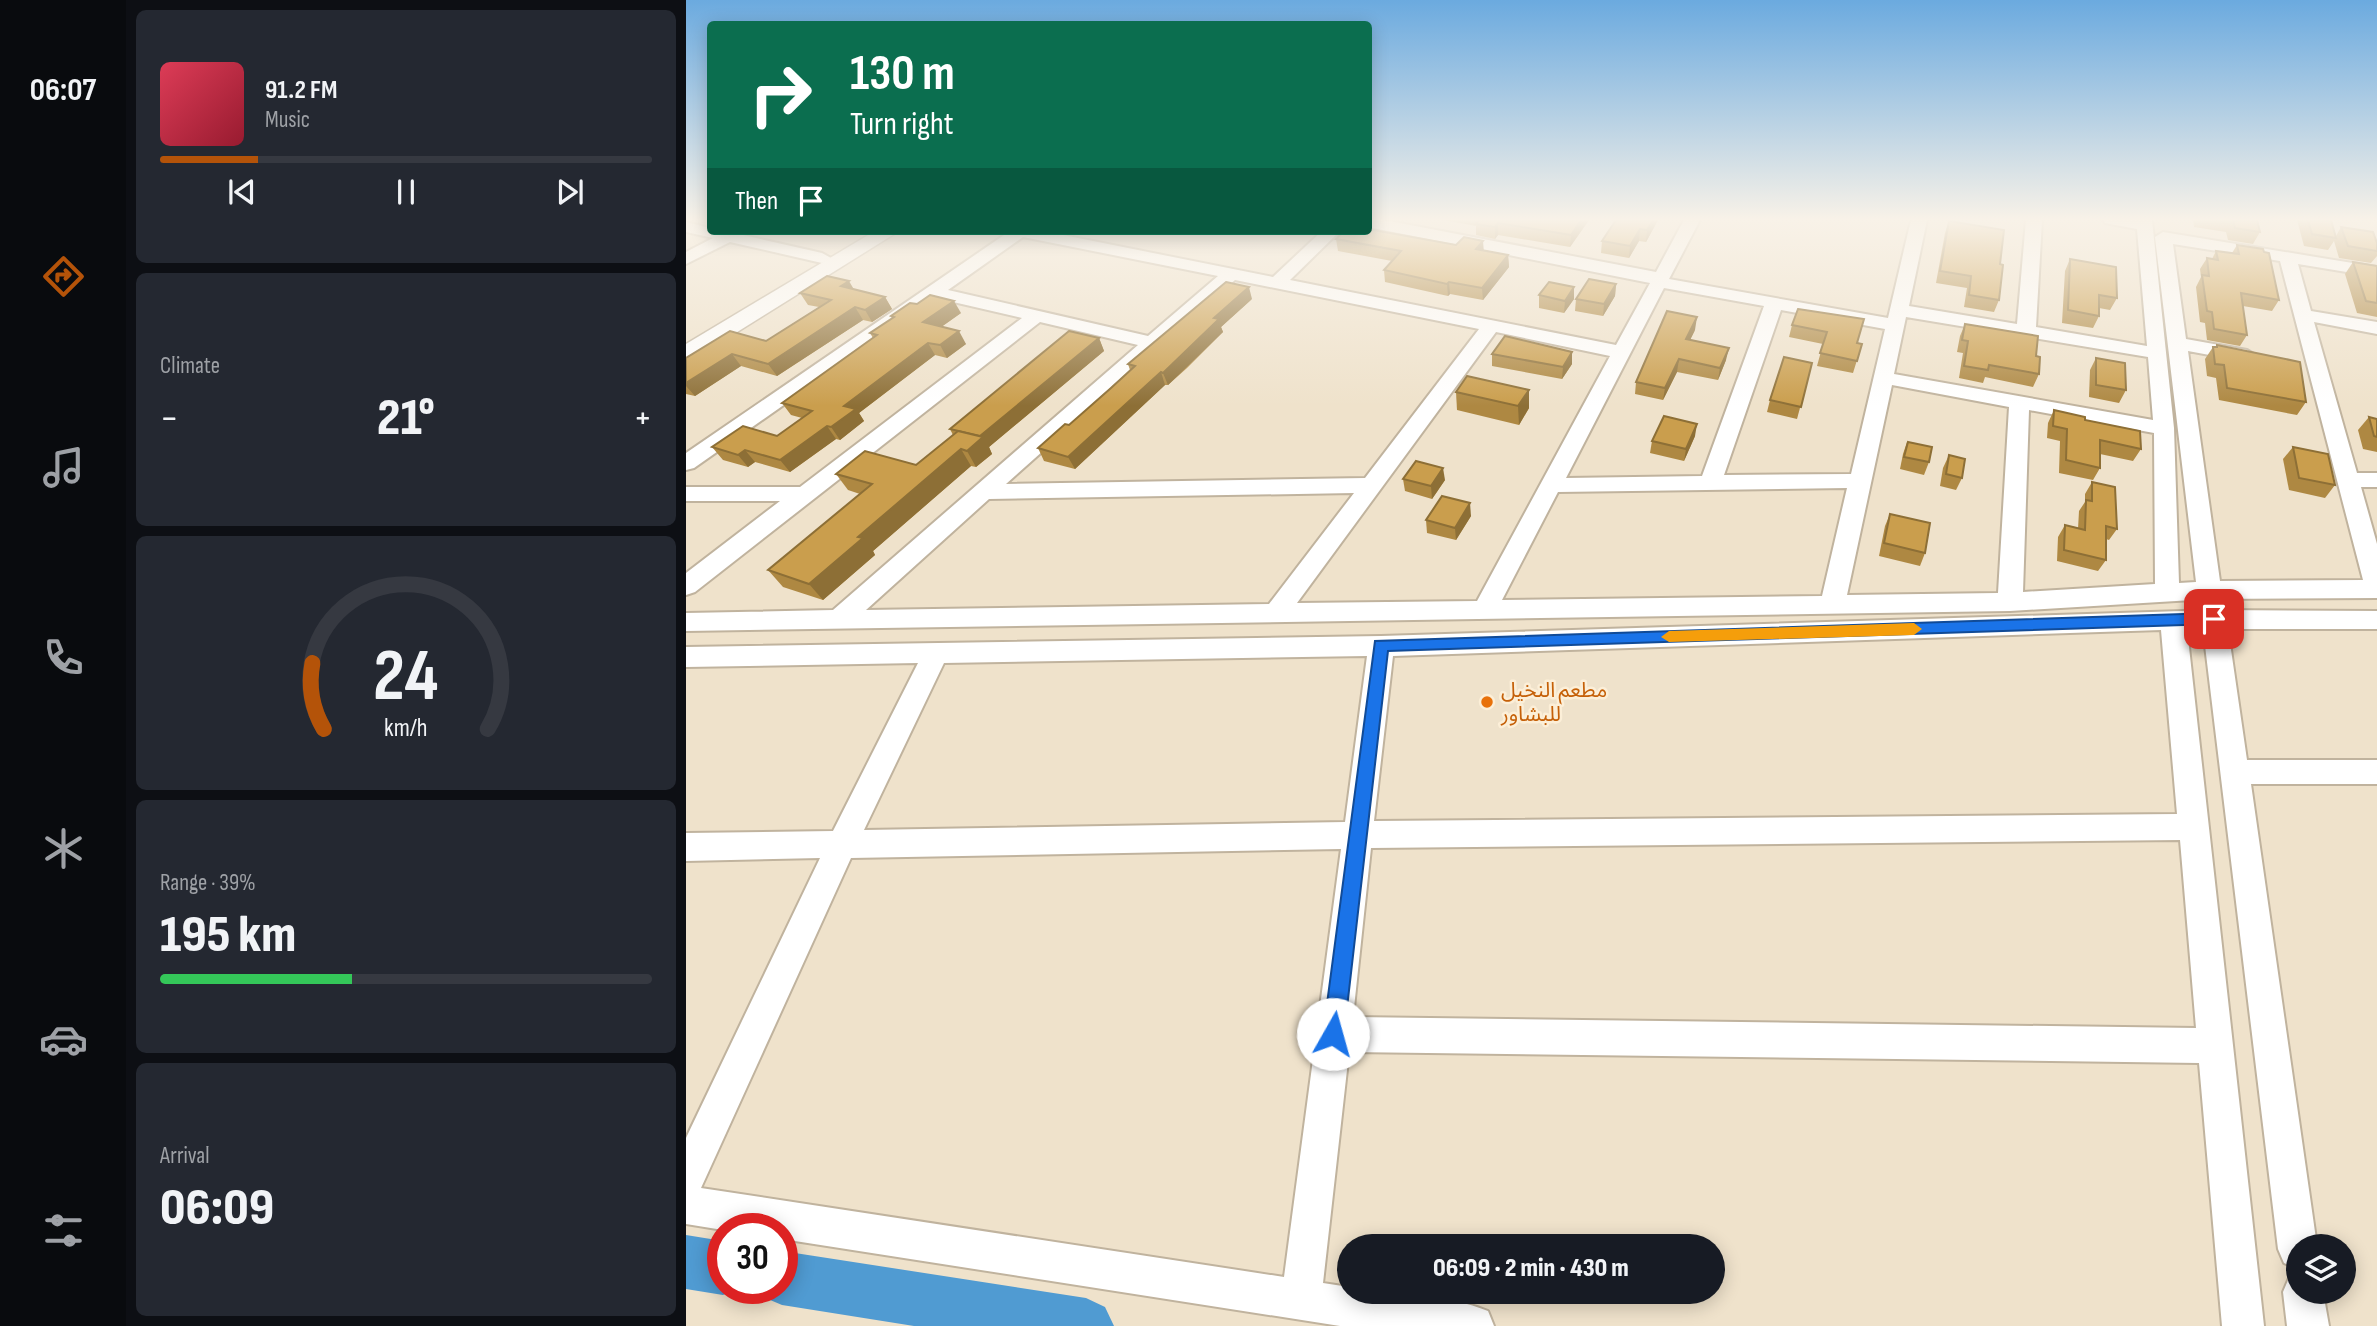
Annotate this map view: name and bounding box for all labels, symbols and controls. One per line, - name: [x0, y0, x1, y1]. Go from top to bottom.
- text: 130 m: [850, 45, 955, 104]
- icon: right: [735, 49, 826, 140]
- text: 06:07: [30, 71, 96, 110]
- text: 91.2 FM: [265, 75, 337, 106]
- text: Turn right: [850, 105, 954, 144]
- text: Music: [265, 106, 310, 134]
- icon: previous: [223, 173, 261, 211]
- icon: pause: [387, 173, 425, 211]
- icon: next: [551, 173, 589, 211]
- icon: arrive: [792, 182, 830, 220]
- text: Then: [735, 186, 778, 217]
- icon: directions: [39, 252, 88, 301]
- text: Climate: [160, 352, 220, 380]
- text: 21°: [377, 387, 435, 450]
- text: −: [160, 396, 179, 441]
- text: +: [633, 396, 652, 441]
- icon: music: [39, 443, 88, 492]
- pin: [2184, 589, 2244, 649]
- icon: arrive: [2195, 600, 2233, 638]
- icon: phone: [39, 633, 88, 682]
- text: 24: [373, 633, 439, 721]
- place label: مطعم النخيل للبشاور: [1500, 678, 1607, 727]
- marker: مطعم النخيل للبشاور: [1479, 694, 1495, 710]
- text: km/h: [384, 713, 428, 744]
- icon: climate: [39, 824, 88, 873]
- text: Range · 39%: [160, 869, 256, 897]
- text: 195 km: [160, 904, 296, 967]
- position arrow: [1296, 997, 1370, 1071]
- icon: car: [39, 1015, 88, 1064]
- text: Arrival: [160, 1142, 209, 1170]
- text: 06:09: [160, 1177, 274, 1240]
- icon: filters: [39, 1206, 88, 1255]
- speed limit sign: 30: [707, 1213, 798, 1304]
- map controls: [2286, 1234, 2356, 1304]
- button: layers: [2286, 1234, 2356, 1304]
- text: 06:09 · 2 min · 430 m: [1433, 1253, 1629, 1284]

